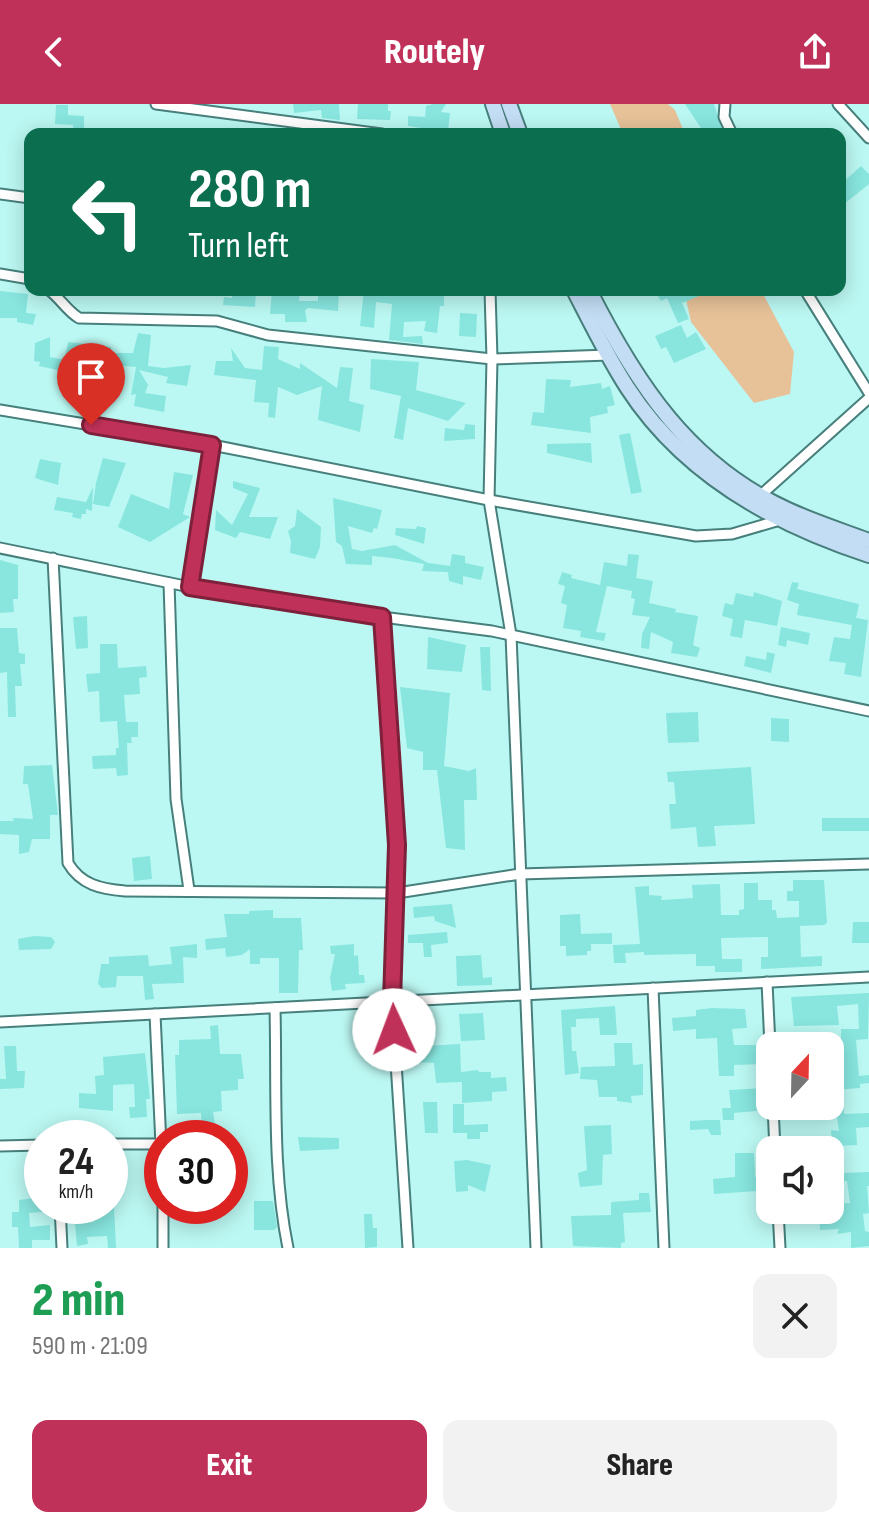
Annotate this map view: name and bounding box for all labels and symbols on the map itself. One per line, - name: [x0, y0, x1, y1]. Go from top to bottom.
- pin: [57, 343, 125, 425]
- position arrow: [352, 988, 436, 1072]
- north arrow: [756, 1032, 844, 1120]
- speed limit sign: 30: [144, 1120, 248, 1224]

